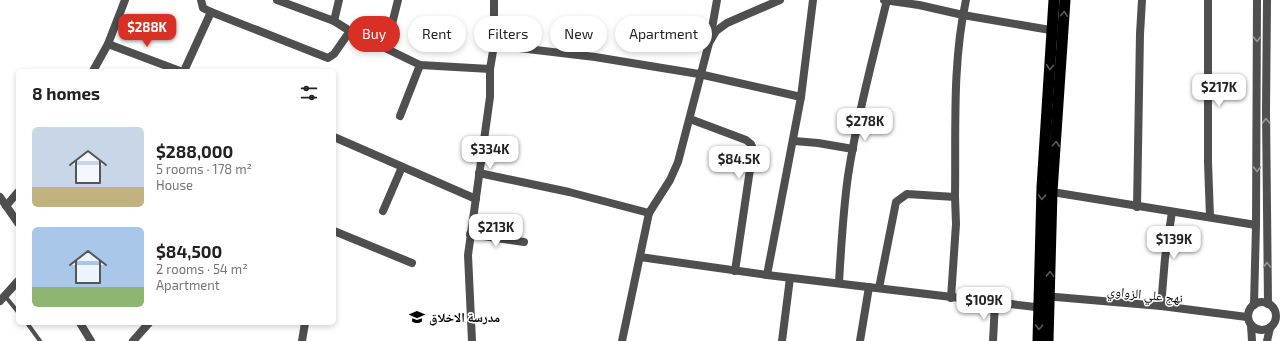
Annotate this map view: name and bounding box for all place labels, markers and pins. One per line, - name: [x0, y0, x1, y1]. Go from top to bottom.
- pin: $288K: [119, 14, 175, 48]
- pin: $217K: [1191, 74, 1247, 108]
- pin: $278K: [837, 108, 893, 142]
- pin: $334K: [462, 136, 518, 170]
- pin: $84.5K: [706, 146, 772, 180]
- pin: $213K: [468, 214, 524, 248]
- pin: $139K: [1146, 226, 1202, 260]
- pin: $109K: [956, 287, 1012, 321]
- school or university icon: مدرسة الاخلاق: [408, 308, 426, 326]
- place label: مدرسة الاخلاق: [429, 309, 500, 326]

